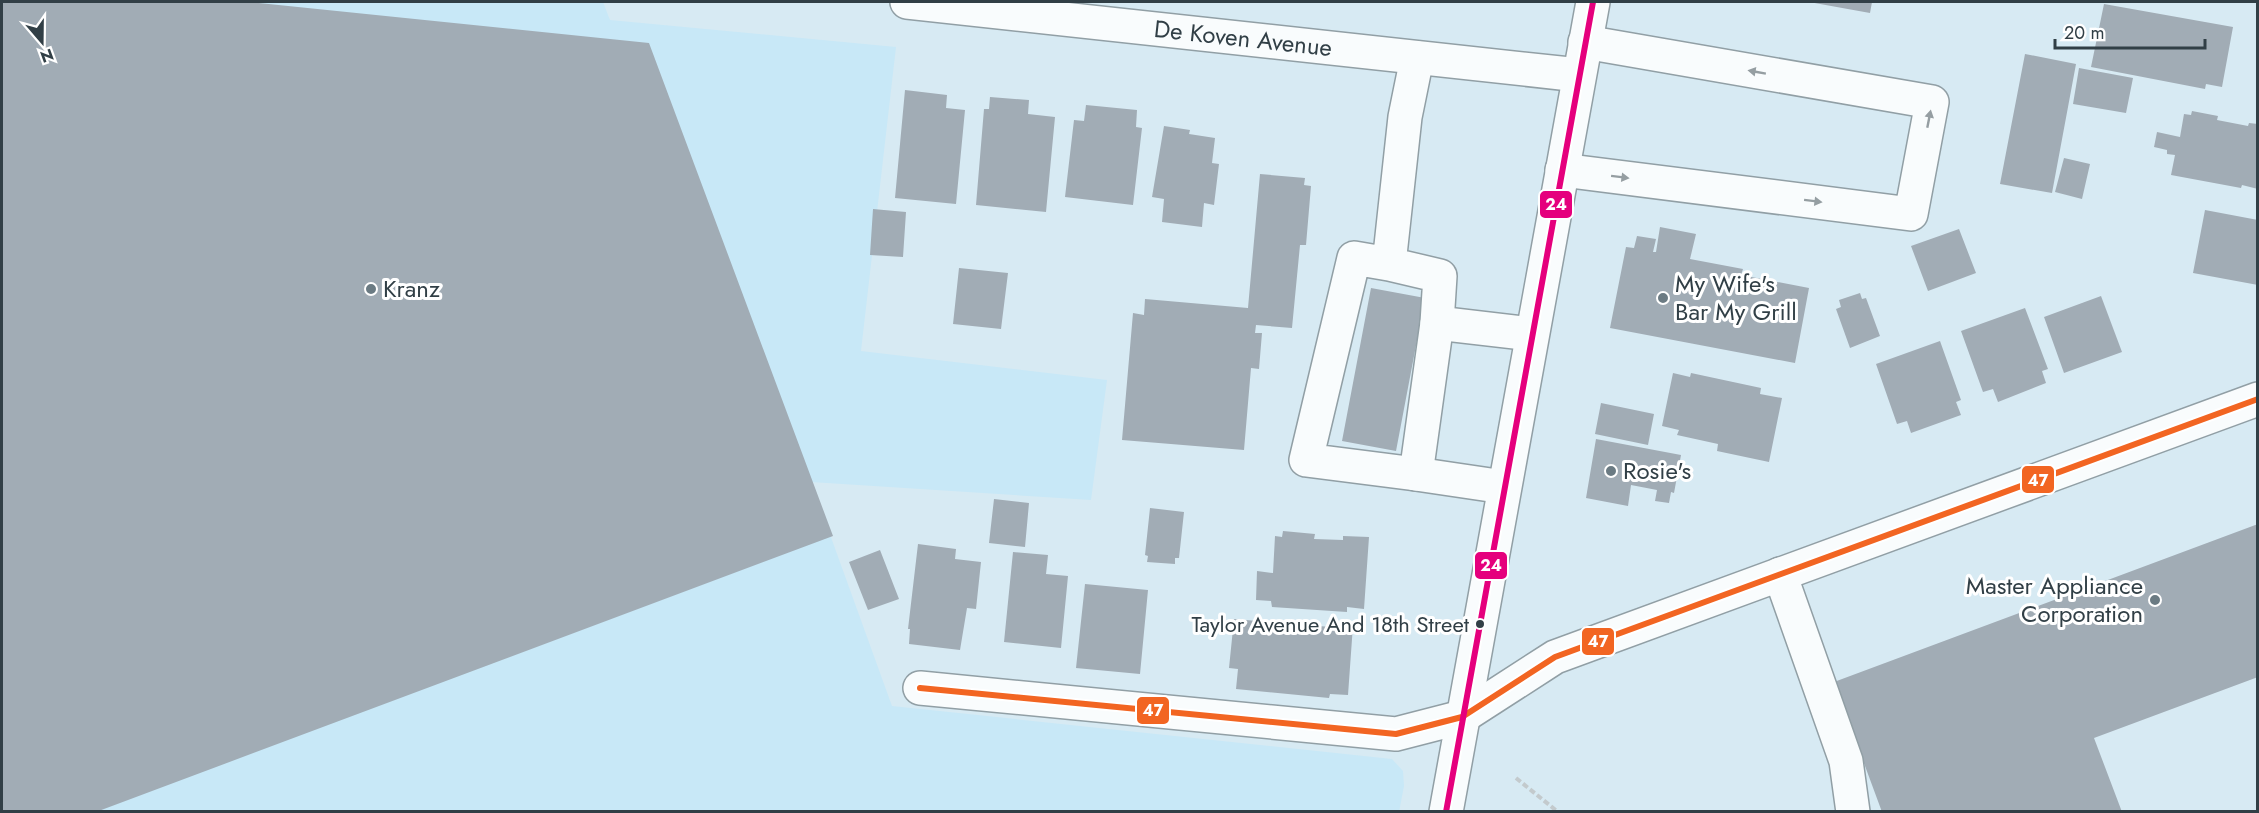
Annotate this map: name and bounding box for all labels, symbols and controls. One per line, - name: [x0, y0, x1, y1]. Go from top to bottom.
- street label: De Koven Avenue: [1152, 11, 1334, 65]
- north arrow: [12, 12, 72, 72]
- scale bar: [2055, 12, 2205, 50]
- text: 20 m: [2064, 20, 2104, 46]
- text: N: [37, 43, 57, 69]
- one-way arrow: [1747, 67, 1766, 76]
- one-way arrow: [1925, 109, 1934, 128]
- one-way arrow: [1610, 172, 1629, 182]
- line badge: 24: [1539, 190, 1573, 219]
- text: 24: [1545, 193, 1567, 216]
- one-way arrow: [1804, 197, 1823, 206]
- place label: My Wife's Bar My Grill: [1675, 266, 1797, 329]
- place label: Kranz: [383, 271, 440, 306]
- marker: Kranz: [364, 282, 378, 296]
- marker: My Wife's Bar My Grill: [1656, 291, 1670, 305]
- place label: Rosie's: [1623, 453, 1691, 488]
- marker: Rosie's: [1604, 464, 1618, 478]
- line badge: 47: [2021, 465, 2055, 494]
- text: 47: [2028, 469, 2049, 492]
- line badge: 24: [1474, 551, 1508, 580]
- text: 24: [1480, 554, 1502, 577]
- place label: Master Appliance Corporation: [1966, 568, 2143, 631]
- marker: Master Appliance Corporation: [2148, 593, 2162, 607]
- place label: Taylor Avenue And 18th Street: [1191, 608, 1470, 640]
- marker: Taylor Avenue And 18th Street: [1474, 618, 1486, 630]
- line badge: 47: [1581, 627, 1615, 656]
- text: 47: [1588, 630, 1609, 653]
- line badge: 47: [1136, 696, 1170, 725]
- text: 47: [1143, 699, 1164, 722]

